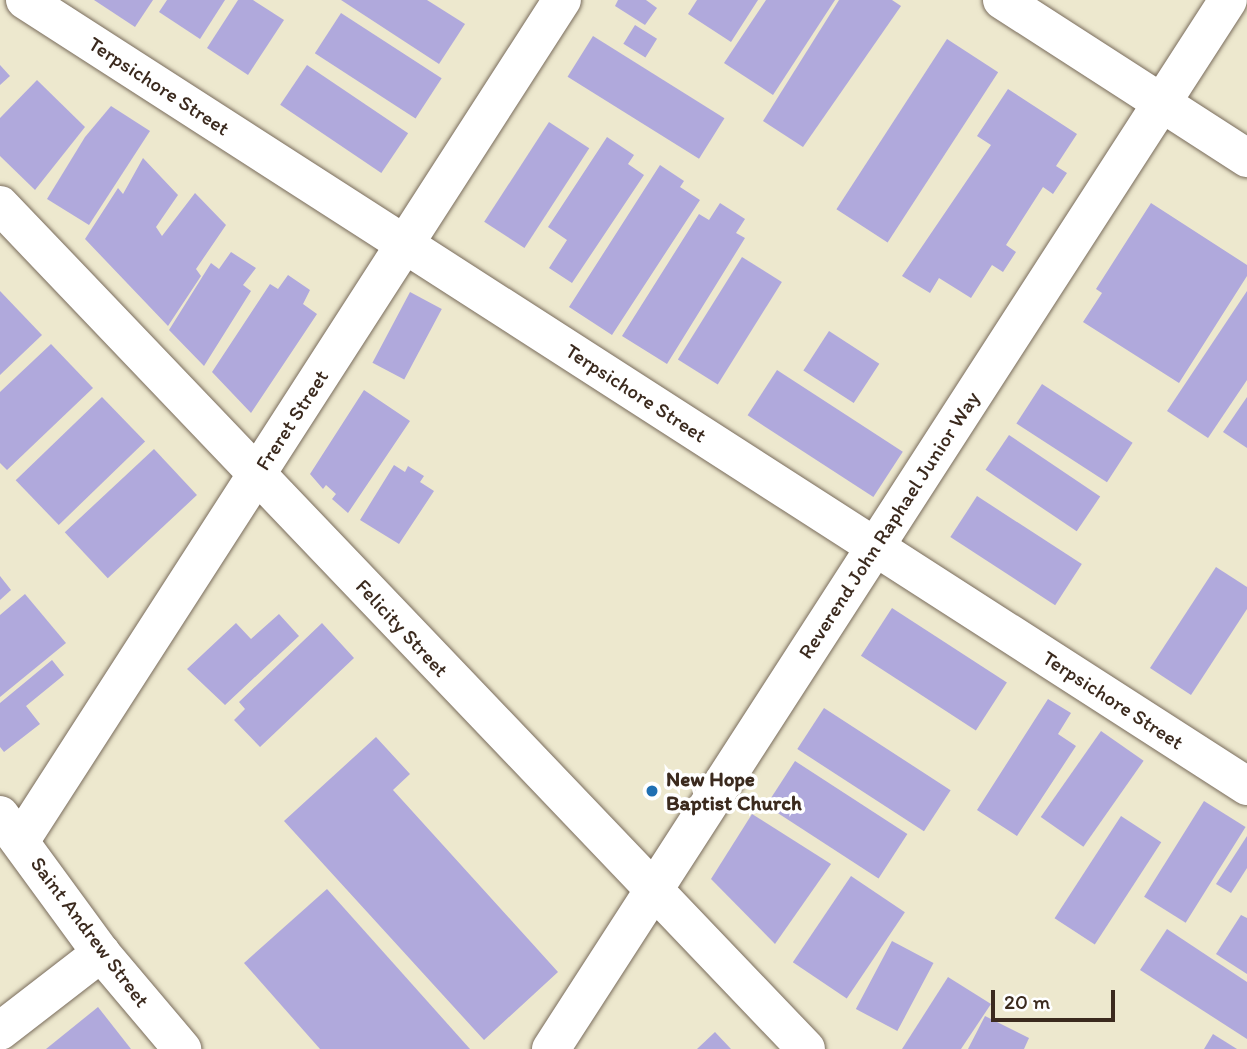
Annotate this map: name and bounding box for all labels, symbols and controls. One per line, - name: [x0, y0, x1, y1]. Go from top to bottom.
- street label: Terpsichore Street: [84, 31, 234, 141]
- street label: Terpsichore Street: [561, 338, 711, 448]
- street label: Freret Street: [250, 365, 334, 475]
- street label: Reverend John Raphael Junior Way: [793, 387, 985, 663]
- street label: Felicity Street: [350, 574, 454, 682]
- street label: Terpsichore Street: [1038, 645, 1188, 755]
- place label: New Hope Baptist Church: [666, 766, 802, 816]
- marker: New Hope Baptist Church: [644, 783, 660, 799]
- street label: Saint Andrew Street: [25, 852, 155, 1012]
- scale bar: [995, 976, 1119, 1020]
- text: 20 m: [1004, 989, 1050, 1014]

